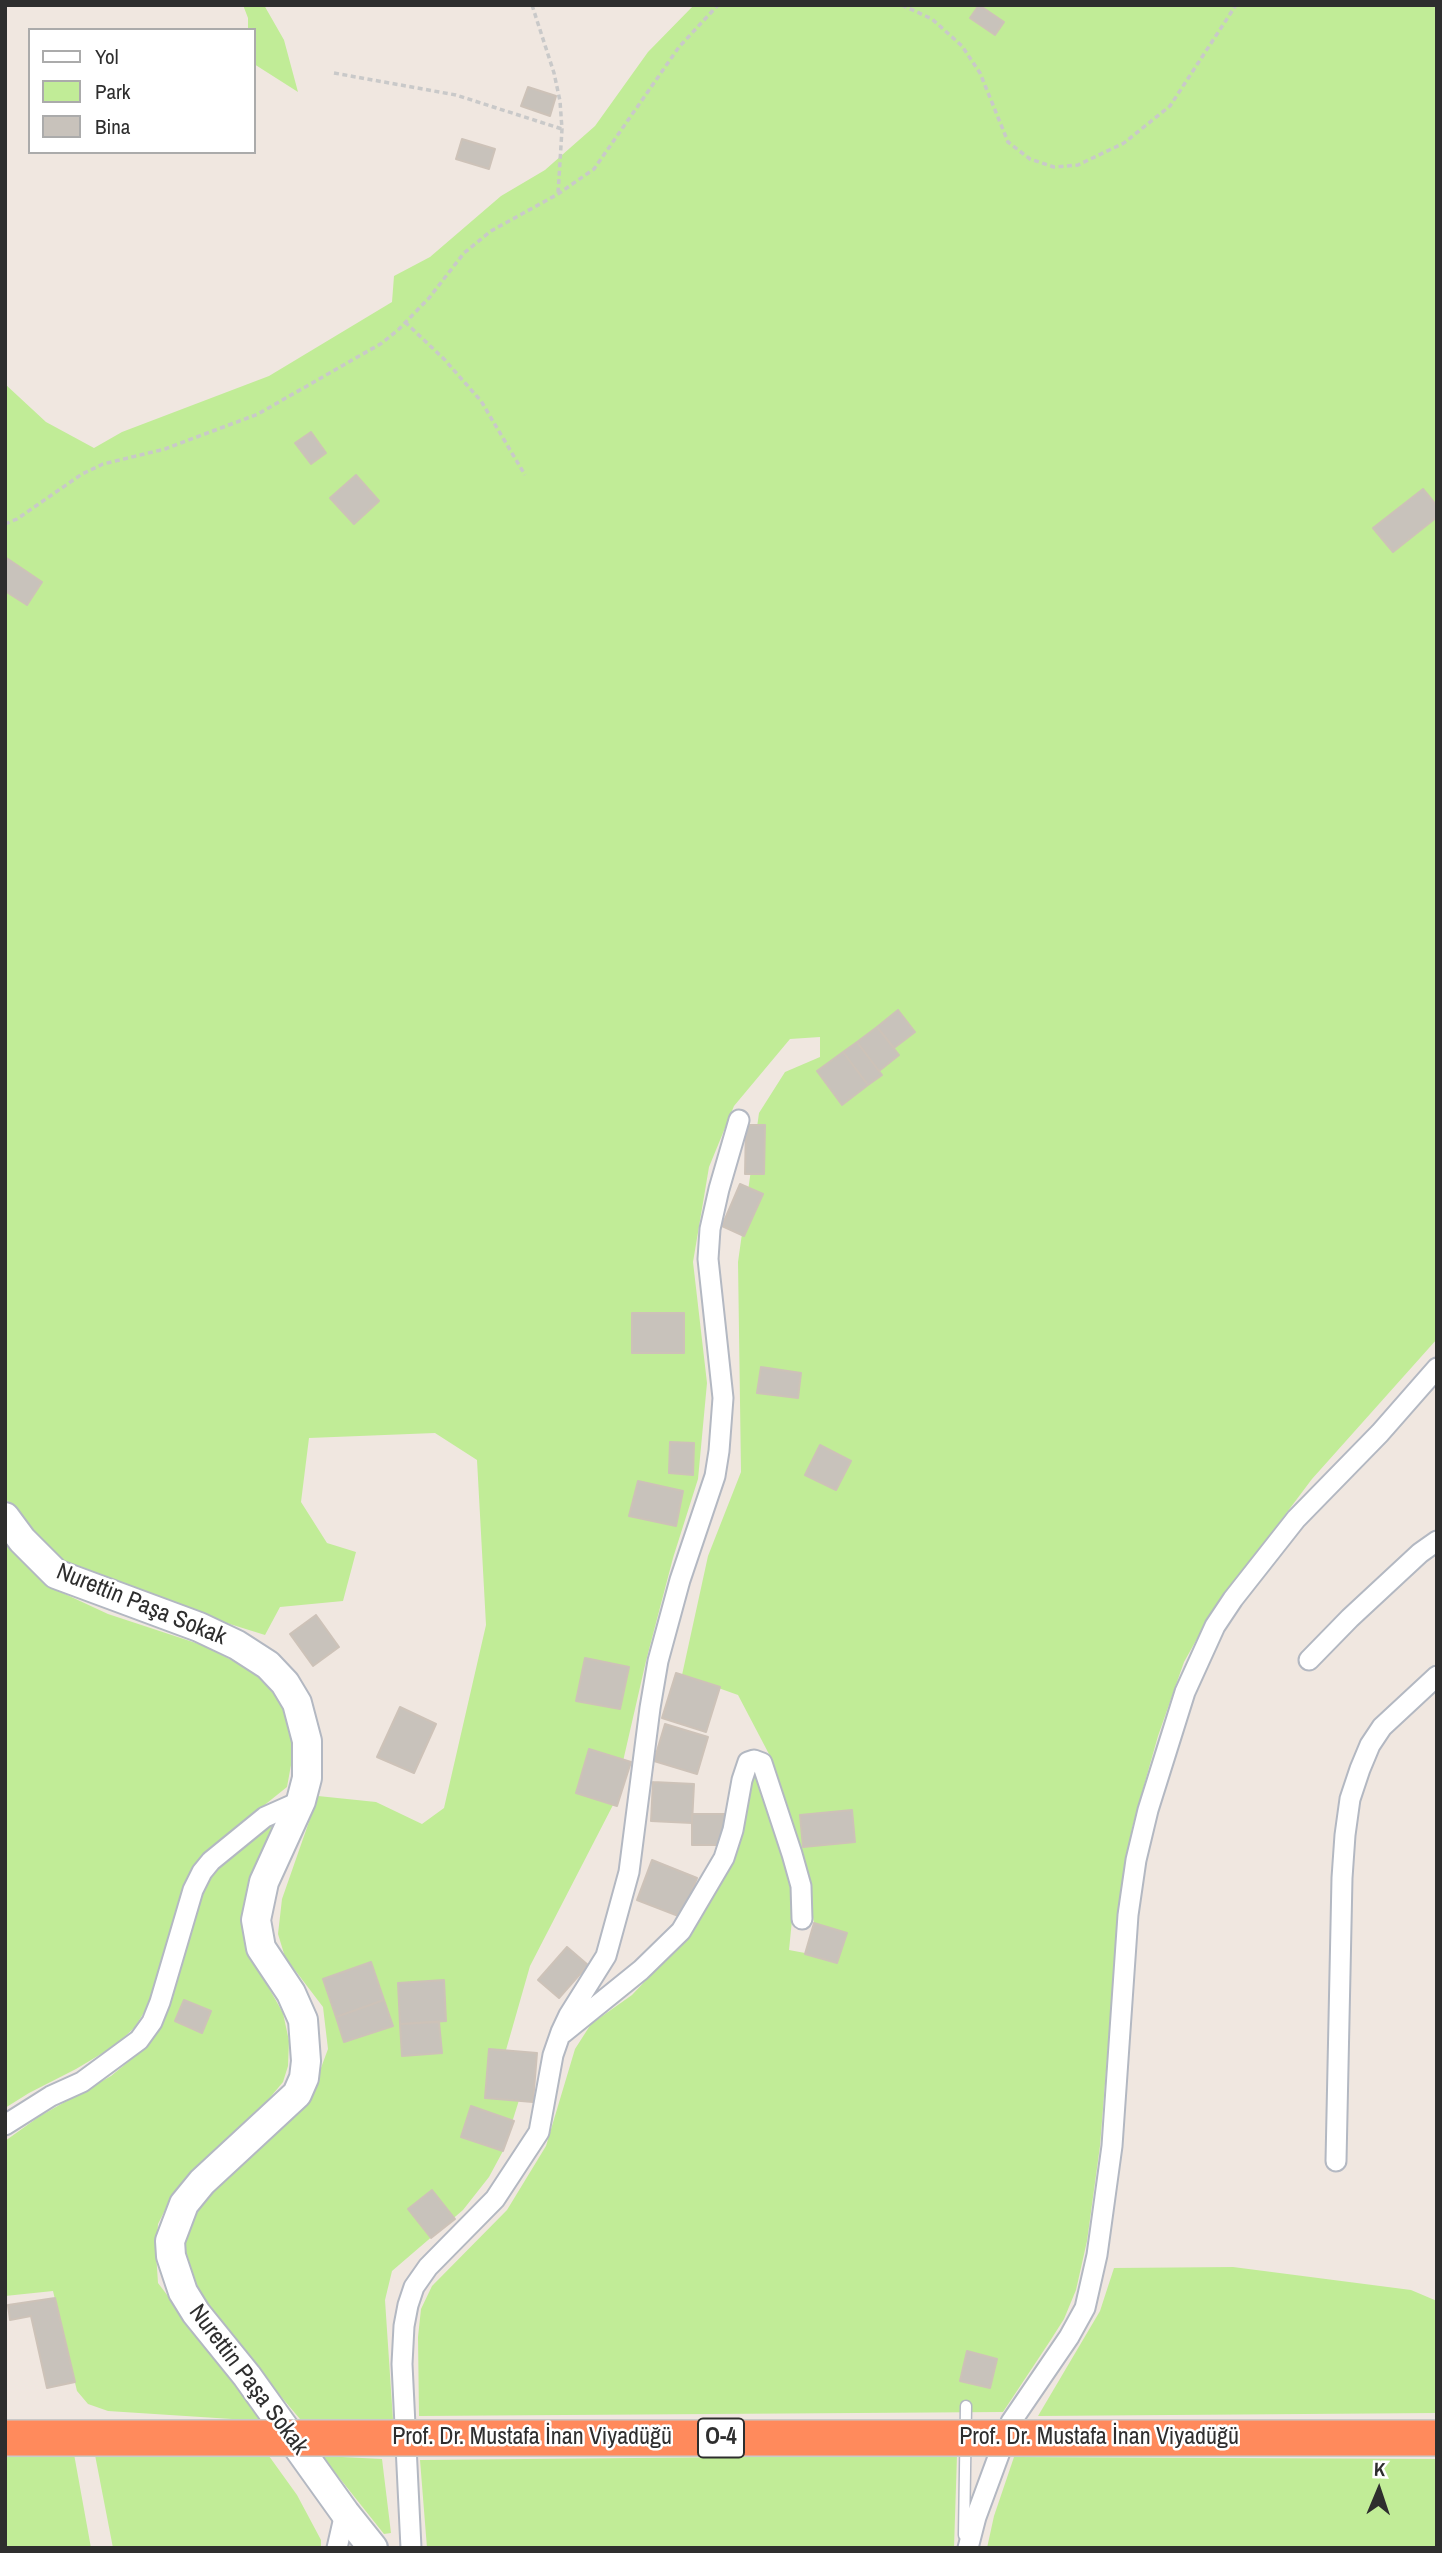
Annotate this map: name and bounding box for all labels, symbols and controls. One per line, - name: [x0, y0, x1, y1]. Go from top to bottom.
- legend: [28, 28, 256, 154]
- text: Yol: [95, 42, 119, 71]
- text: Park: [95, 77, 130, 106]
- text: Bina: [95, 112, 130, 141]
- street label: Nurettin Paşa Sokak: [52, 1558, 230, 1652]
- street label: Nurettin Paşa Sokak: [182, 2299, 314, 2461]
- road number: O-4: [698, 2418, 744, 2458]
- street label: Prof. Dr. Mustafa İnan Viyadüğü: [392, 2424, 672, 2452]
- street label: Prof. Dr. Mustafa İnan Viyadüğü: [959, 2424, 1239, 2452]
- north arrow: [1344, 2455, 1414, 2525]
- text: K: [1374, 2456, 1386, 2482]

